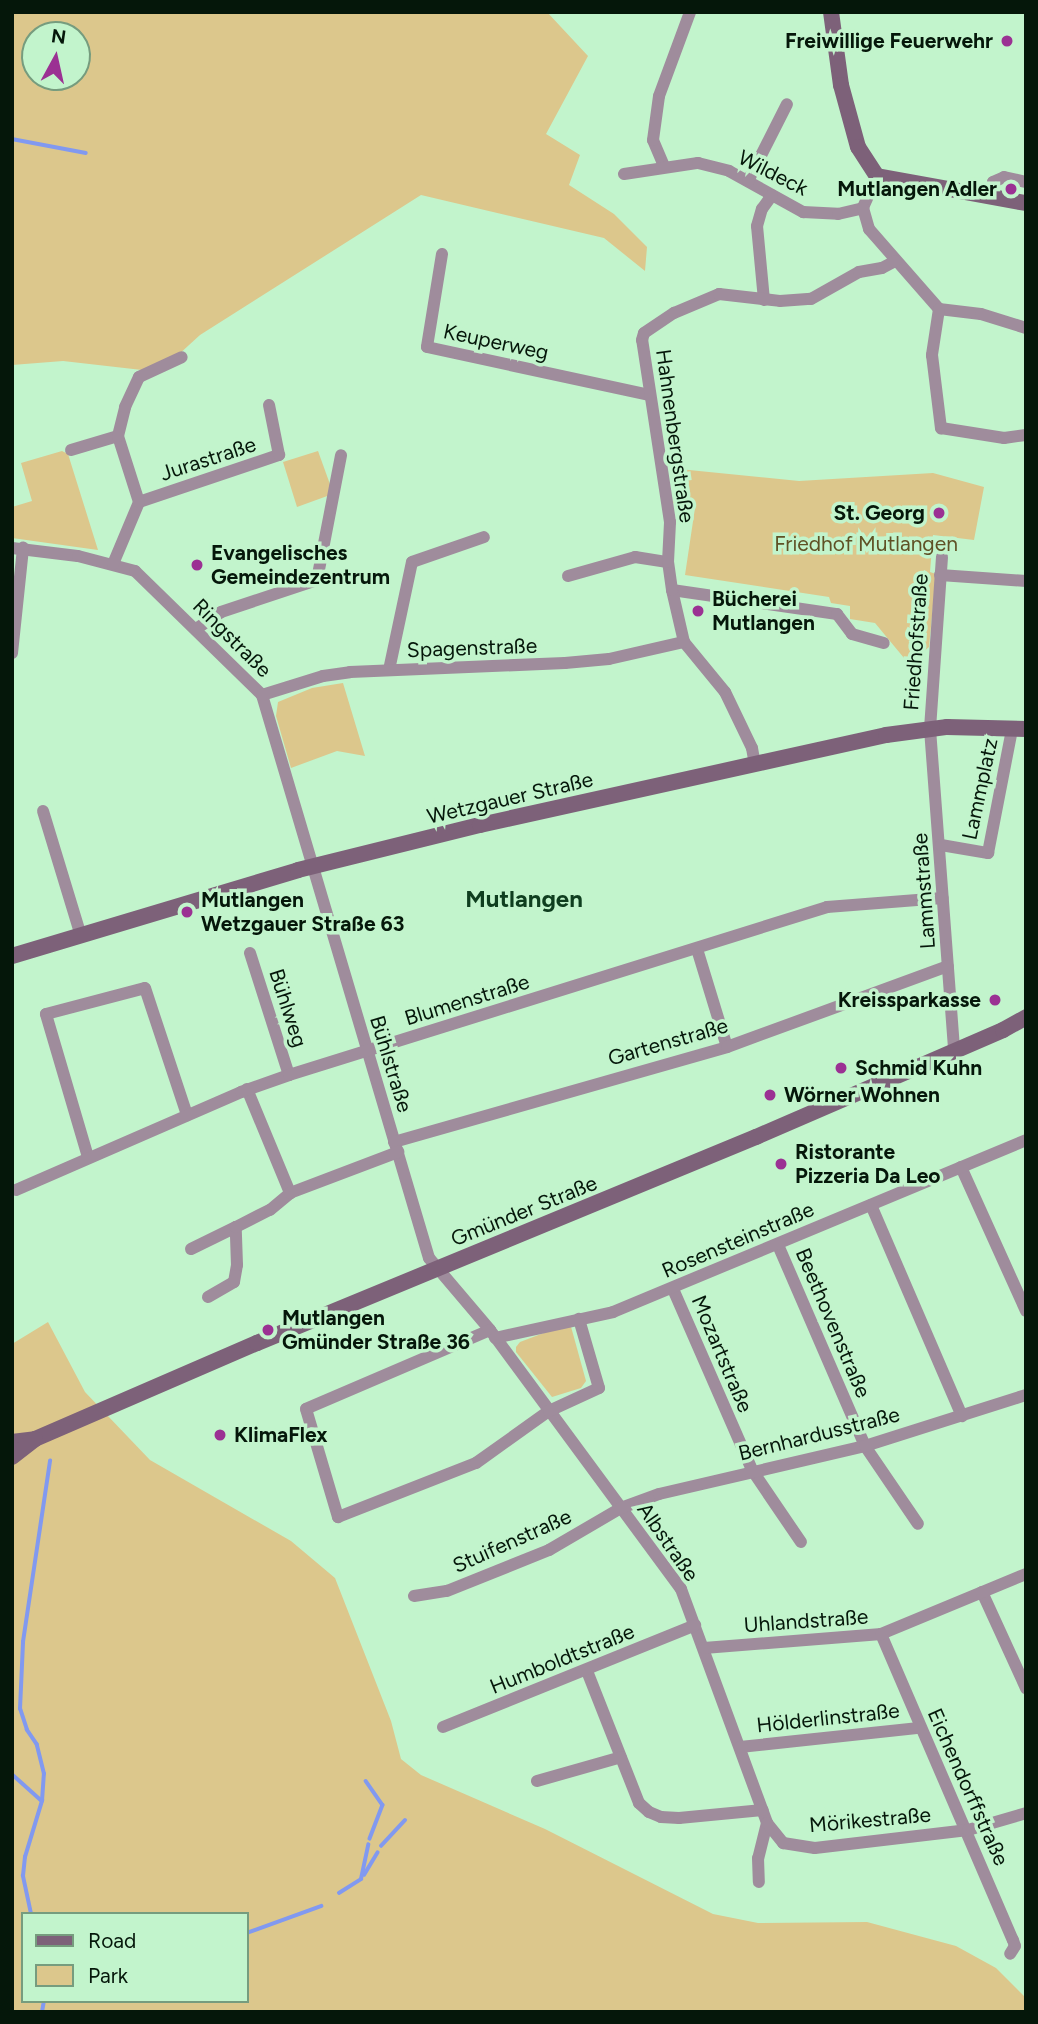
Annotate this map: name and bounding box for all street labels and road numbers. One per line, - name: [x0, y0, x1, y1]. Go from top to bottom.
- street label: Wildeck: [734, 145, 812, 201]
- street label: Keuperweg: [441, 319, 551, 365]
- street label: Hahnenbergstraße: [650, 348, 700, 524]
- street label: Jurastraße: [157, 432, 259, 486]
- street label: Friedhofstraße: [899, 573, 933, 711]
- street label: Ringstraße: [187, 593, 277, 683]
- street label: Spagenstraße: [406, 633, 538, 663]
- street label: Lammplatz: [957, 736, 1003, 842]
- street label: Wetzgauer Straße: [425, 767, 595, 829]
- street label: Lammstraße: [907, 832, 941, 950]
- street label: Bühlweg: [264, 966, 312, 1050]
- street label: Blumenstraße: [402, 969, 532, 1031]
- street label: Bühlstraße: [364, 1013, 418, 1115]
- street label: Gartenstraße: [605, 1013, 731, 1071]
- street label: Gmünder Straße: [447, 1170, 601, 1252]
- street label: Rosensteinstraße: [658, 1197, 818, 1283]
- street label: Beethovenstraße: [790, 1244, 876, 1402]
- street label: Mozartstraße: [686, 1292, 758, 1416]
- street label: Bernhardusstraße: [736, 1402, 902, 1466]
- street label: Albstraße: [632, 1498, 704, 1586]
- street label: Stuifenstraße: [449, 1504, 575, 1578]
- street label: Uhlandstraße: [743, 1604, 869, 1638]
- street label: Humboldtstraße: [486, 1619, 638, 1699]
- street label: Hölderlinstraße: [755, 1698, 901, 1738]
- street label: Eichendorffstraße: [922, 1704, 1014, 1870]
- street label: Mörikestraße: [808, 1802, 932, 1838]

